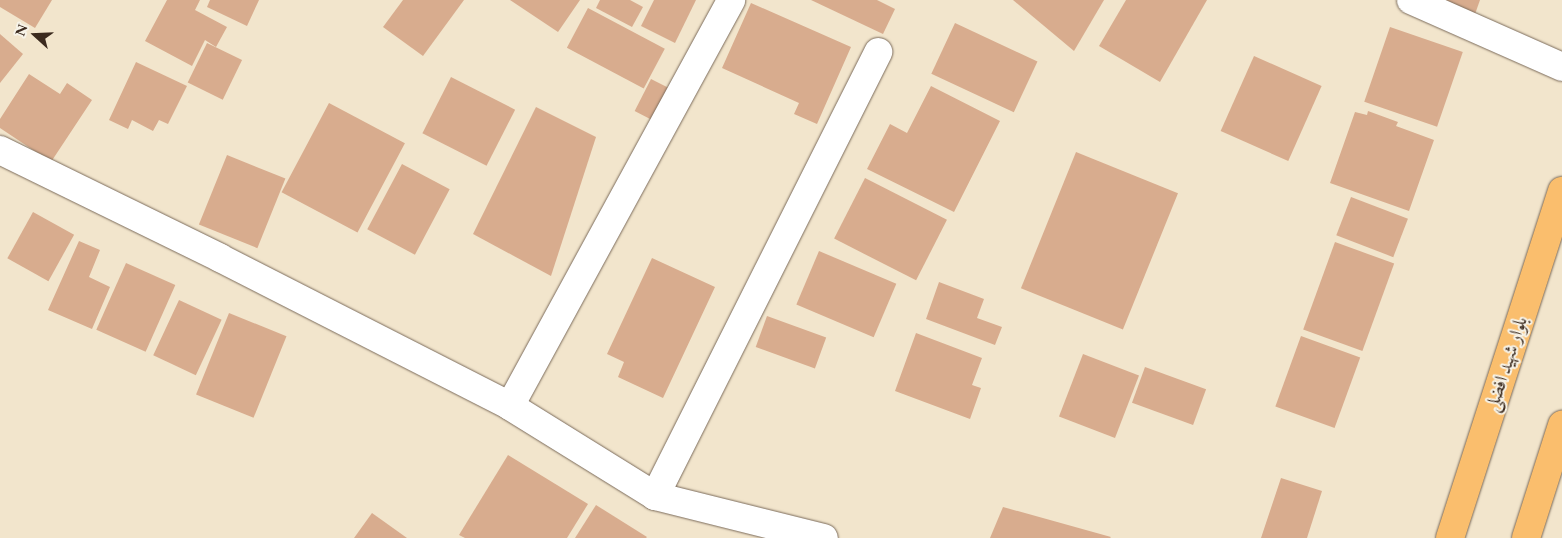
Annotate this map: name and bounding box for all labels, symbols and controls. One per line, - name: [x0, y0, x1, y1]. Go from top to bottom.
- north arrow: [10, 10, 60, 60]
- text: N: [11, 21, 31, 38]
- street label: بلوار شهید افضلی: [1480, 314, 1532, 414]

